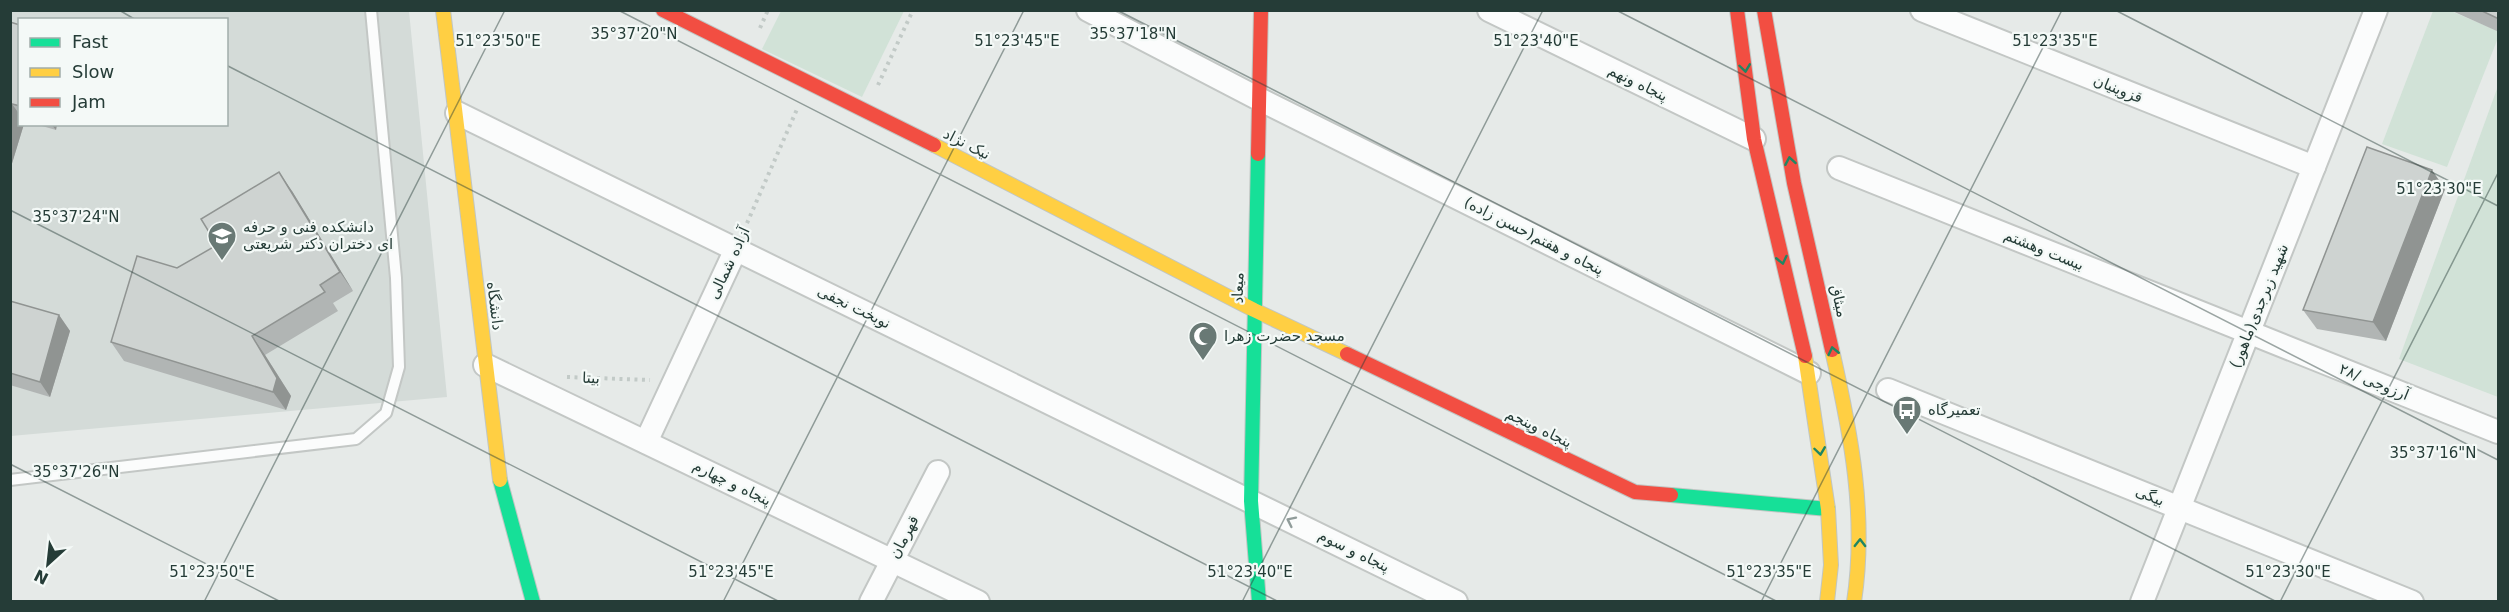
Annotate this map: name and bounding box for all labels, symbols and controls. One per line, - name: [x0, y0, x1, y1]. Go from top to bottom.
- legend: [18, 18, 228, 126]
- text: 35°37'20"N: [590, 25, 678, 43]
- text: 35°37'18"N: [1089, 25, 1177, 43]
- text: Fast: [72, 31, 108, 52]
- text: 51°23'50"E: [455, 32, 541, 50]
- text: 51°23'45"E: [974, 32, 1060, 50]
- text: 51°23'40"E: [1493, 32, 1579, 50]
- text: 51°23'35"E: [2012, 32, 2098, 50]
- text: Slow: [72, 61, 114, 82]
- street label: پنجاه ونهم: [1605, 61, 1671, 106]
- one-way arrow: [1738, 64, 1750, 73]
- street label: قزوینیان: [2091, 71, 2145, 107]
- text: Jam: [71, 91, 106, 112]
- street label: نیک نژاد: [941, 125, 993, 163]
- one-way arrow: [1784, 156, 1797, 166]
- text: 51°23'30"E: [2396, 180, 2482, 198]
- street label: (حسن زاده)پنجاه و هفتم: [1461, 193, 1607, 280]
- text: 35°37'24"N: [32, 208, 120, 226]
- place label: دانشکده فنی و حرفه ای دختران دکتر شریعتی: [243, 218, 393, 253]
- school or university icon: دانشکده فنی و حرفه ای دختران دکتر شریعتی: [206, 220, 238, 262]
- street label: آزاده شمالی: [704, 223, 754, 302]
- street label: بیست وهشتم: [2001, 226, 2087, 274]
- street label: شهید زبرجدی(ماهور): [2226, 241, 2292, 371]
- one-way arrow: [1775, 254, 1788, 264]
- street label: میعاد: [1229, 272, 1247, 304]
- street label: دانشگاه: [483, 281, 507, 331]
- street label: نوبخت نجفی: [814, 282, 894, 332]
- street label: میثاق: [1826, 283, 1852, 319]
- mosque icon: مسجد حضرت زهرا: [1187, 320, 1219, 362]
- place label: مسجد حضرت زهرا: [1224, 327, 1345, 345]
- one-way arrow: [1827, 346, 1840, 356]
- street label: آرزوجی /۲۸: [2336, 360, 2412, 404]
- street label: بیتا: [582, 369, 600, 387]
- bus stop icon: تعمیرگاه: [1891, 394, 1923, 436]
- place label: تعمیرگاه: [1928, 401, 1980, 419]
- street label: پنجاه وپنجم: [1503, 404, 1575, 453]
- text: 35°37'16"N: [2389, 444, 2477, 462]
- one-way arrow: [1813, 446, 1825, 455]
- street label: پنجاه و چهارم: [689, 456, 774, 511]
- text: 35°37'26"N: [32, 463, 120, 481]
- street label: بیگی: [2133, 482, 2167, 510]
- street label: قهرمان: [885, 512, 923, 562]
- one-way arrow: [1286, 516, 1297, 528]
- street label: پنجاه و سوم: [1315, 526, 1393, 577]
- north arrow: [18, 534, 78, 594]
- one-way arrow: [1854, 539, 1866, 548]
- text: 51°23'50"E: [169, 563, 255, 581]
- text: 51°23'45"E: [688, 563, 774, 581]
- text: 51°23'40"E: [1207, 563, 1293, 581]
- text: 51°23'35"E: [1726, 563, 1812, 581]
- text: 51°23'30"E: [2245, 563, 2331, 581]
- text: N: [31, 565, 52, 588]

